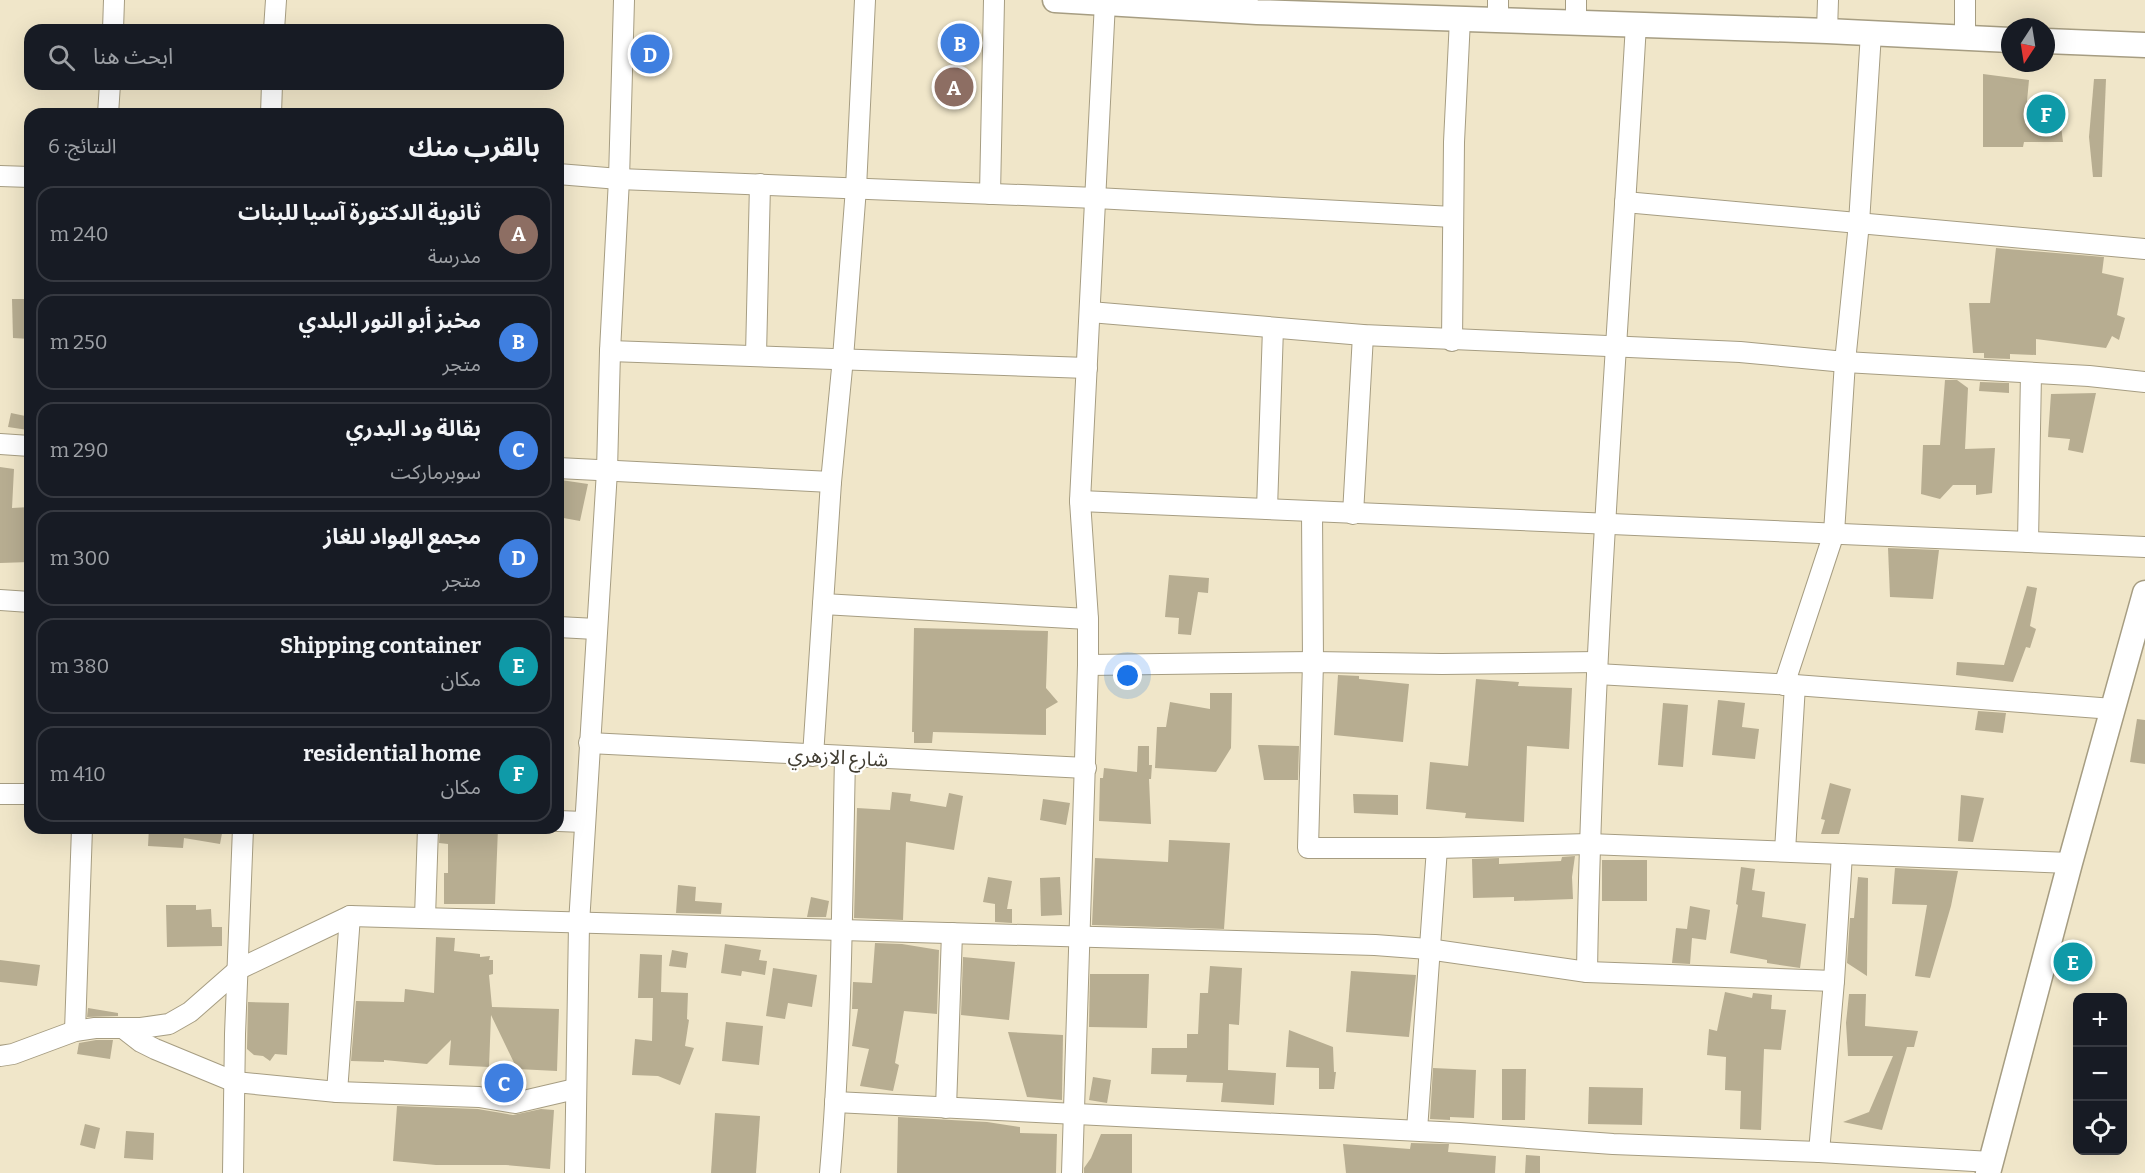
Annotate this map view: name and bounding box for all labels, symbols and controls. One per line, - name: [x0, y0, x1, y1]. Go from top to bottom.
- north arrow: [2001, 18, 2055, 72]
- pin: B: [940, 20, 980, 66]
- search box: [24, 24, 564, 90]
- pin: D: [630, 32, 670, 76]
- icon: search: [45, 41, 78, 74]
- text: ابحث هنا: [93, 43, 173, 70]
- pin: A: [934, 64, 974, 110]
- pin: F: [2026, 92, 2066, 136]
- text: بالقرب منك: [409, 132, 540, 163]
- text: النتائج: 6: [48, 134, 116, 158]
- text: ثانوية الدكتورة آسيا للبنات: [238, 199, 481, 226]
- text: 240 m: [50, 222, 108, 246]
- text: A: [511, 222, 526, 246]
- text: مدرسة: [428, 244, 481, 268]
- text: مخبز أبو النور البلدي: [298, 307, 481, 334]
- text: 250 m: [50, 330, 107, 354]
- text: B: [512, 330, 525, 354]
- text: متجر: [442, 352, 481, 376]
- text: بقالة ود البدري: [346, 415, 481, 442]
- text: 290 m: [50, 438, 109, 462]
- text: C: [512, 438, 525, 462]
- text: سوبرماركت: [390, 460, 481, 484]
- text: مجمع الهواد للغاز: [323, 523, 481, 550]
- text: 300 m: [50, 546, 110, 570]
- text: D: [511, 546, 526, 570]
- text: متجر: [442, 568, 481, 592]
- text: Shipping container: [280, 632, 481, 659]
- text: 380 m: [50, 654, 109, 678]
- text: E: [512, 654, 525, 678]
- your location: [1113, 661, 1142, 690]
- text: مكان: [441, 667, 481, 691]
- text: residential home: [303, 740, 481, 767]
- street label: شارع الازهري: [787, 742, 889, 775]
- text: 410 m: [50, 762, 106, 786]
- text: F: [513, 762, 524, 786]
- text: مكان: [441, 775, 481, 799]
- pin: E: [2054, 940, 2092, 984]
- map controls: [2073, 993, 2127, 1155]
- button: +: [2073, 993, 2127, 1047]
- button: −: [2073, 1047, 2127, 1101]
- pin: C: [484, 1060, 524, 1106]
- button: locate: [2073, 1101, 2127, 1155]

